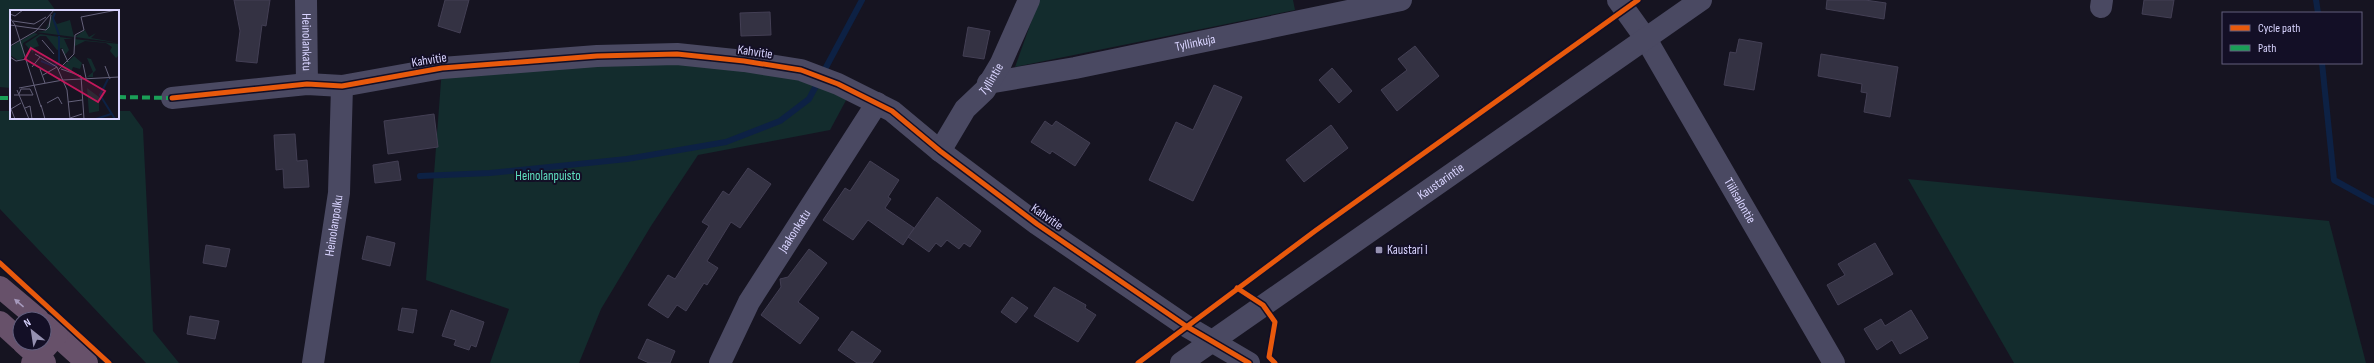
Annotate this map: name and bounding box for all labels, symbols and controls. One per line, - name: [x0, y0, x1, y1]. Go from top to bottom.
- inset map: [10, 10, 119, 119]
- legend: [2222, 12, 2362, 64]
- street label: Heinolankatu: [298, 13, 315, 71]
- text: Cycle path: [2258, 21, 2300, 36]
- street label: Tyllinkuja: [1174, 31, 1217, 55]
- text: Path: [2258, 41, 2276, 56]
- street label: Kahvitie: [736, 42, 774, 62]
- street label: Kahvitie: [410, 49, 448, 71]
- street label: Tyllintie: [976, 60, 1007, 99]
- street label: Kaustarintie: [1415, 160, 1467, 203]
- park label: Heinolanpuisto: [515, 168, 581, 184]
- street label: Tiilisalontie: [1720, 175, 1759, 226]
- street label: Heinolanpolku: [321, 194, 347, 257]
- street label: Kahvitie: [1028, 200, 1066, 234]
- street label: Jaakonkatu: [774, 207, 814, 256]
- place label: Kaustari I: [1387, 242, 1428, 258]
- marker: Kaustari I: [1374, 245, 1384, 255]
- one-way arrow: [14, 298, 24, 307]
- north arrow: [12, 311, 52, 351]
- text: N: [21, 316, 33, 330]

